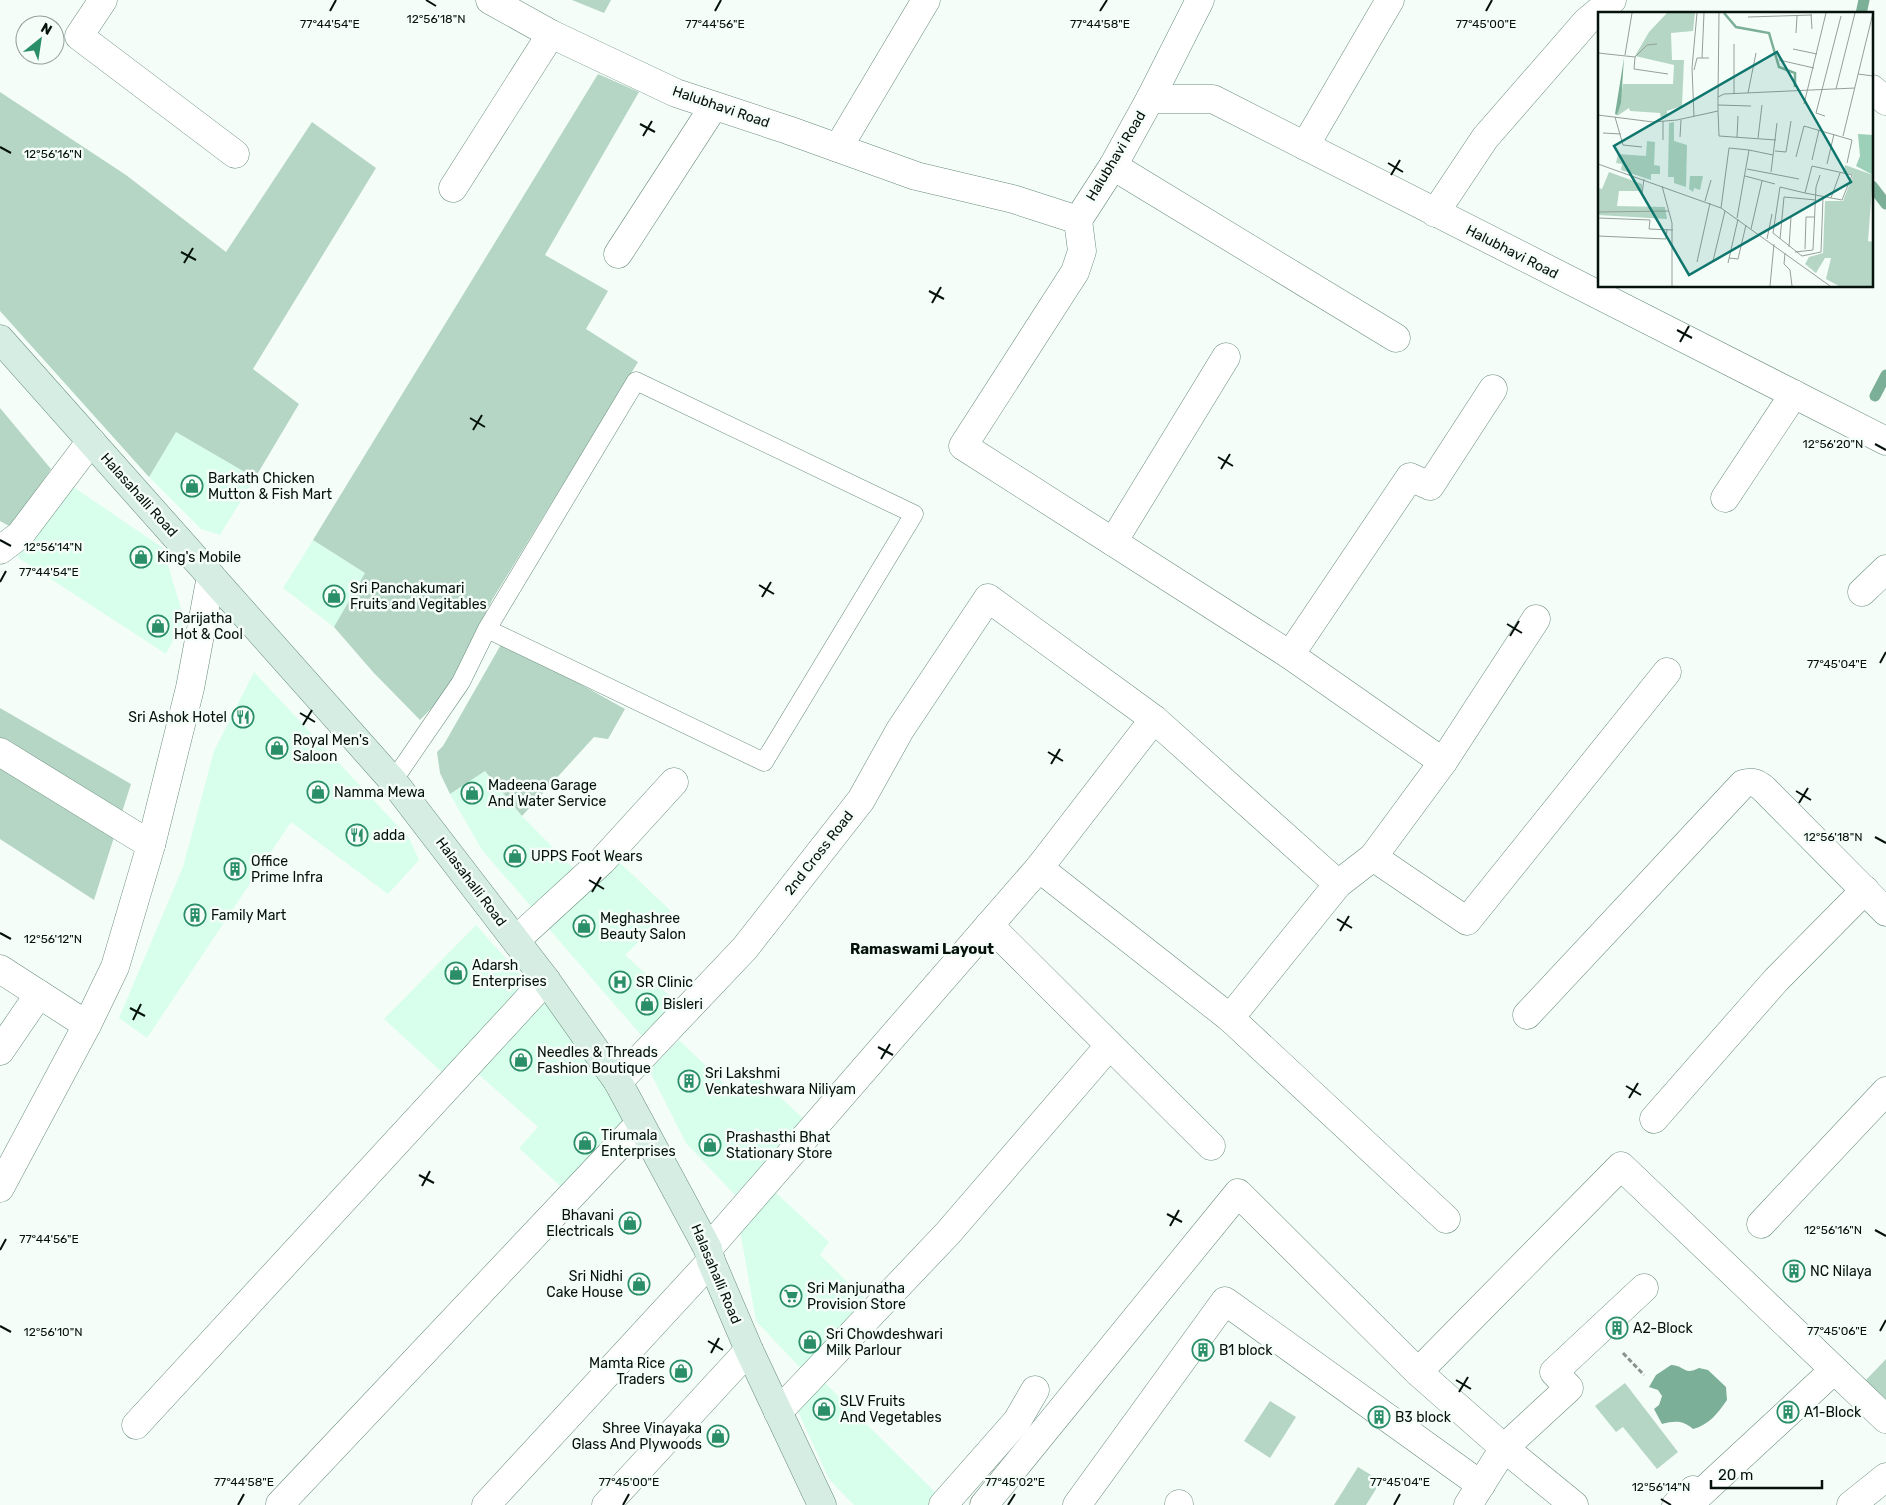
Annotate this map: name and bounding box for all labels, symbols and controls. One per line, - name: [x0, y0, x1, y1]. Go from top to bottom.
- text: 12°56'18"N: [407, 12, 465, 26]
- inset map: [1598, 12, 1874, 288]
- north arrow: [15, 15, 65, 65]
- text: 77°44'54"E: [300, 17, 360, 31]
- text: 77°44'56"E: [685, 17, 745, 31]
- text: 77°44'58"E: [1070, 17, 1130, 31]
- text: 77°45'00"E: [1456, 17, 1516, 31]
- text: N: [38, 19, 55, 39]
- street label: Halubhavi Road: [670, 82, 772, 132]
- street label: Halubhavi Road: [1083, 108, 1149, 204]
- text: 12°56'16"N: [24, 147, 82, 161]
- street label: Halubhavi Road: [1463, 221, 1561, 283]
- text: 12°56'20"N: [1803, 437, 1863, 451]
- street label: Halasahalli Road: [97, 450, 181, 540]
- place label: Barkath Chicken Mutton & Fish Mart: [208, 470, 332, 503]
- shop icon: Barkath Chicken Mutton & Fish Mart: [180, 474, 204, 498]
- text: 12°56'14"N: [24, 540, 82, 554]
- shop icon: King's Mobile: [129, 545, 153, 569]
- place label: King's Mobile: [157, 549, 241, 566]
- text: 77°44'54"E: [19, 565, 79, 579]
- place label: Sri Panchakumari Fruits and Vegitables: [350, 580, 487, 613]
- shop icon: Sri Panchakumari Fruits and Vegitables: [322, 584, 346, 608]
- place label: Parijatha Hot & Cool: [174, 610, 243, 643]
- shop icon: Parijatha Hot & Cool: [146, 614, 170, 638]
- text: 77°45'04"E: [1807, 657, 1867, 671]
- restaurant icon: Sri Ashok Hotel: [231, 705, 255, 729]
- place label: Sri Ashok Hotel: [128, 709, 227, 726]
- place label: Royal Men's Saloon: [293, 732, 369, 765]
- shop icon: Royal Men's Saloon: [265, 736, 289, 760]
- place label: Madeena Garage And Water Service: [488, 777, 606, 810]
- shop icon: Namma Mewa: [306, 780, 330, 804]
- shop icon: Madeena Garage And Water Service: [460, 781, 484, 805]
- place label: Namma Mewa: [334, 784, 425, 801]
- street label: 2nd Cross Road: [781, 808, 857, 898]
- restaurant icon: adda: [345, 823, 369, 847]
- place label: adda: [373, 827, 405, 844]
- text: 12°56'18"N: [1804, 830, 1862, 844]
- street label: Halasahalli Road: [432, 834, 510, 930]
- shop icon: UPPS Foot Wears: [503, 844, 527, 868]
- place label: UPPS Foot Wears: [531, 848, 643, 865]
- place label: Office Prime Infra: [251, 853, 323, 886]
- building icon: Office Prime Infra: [223, 857, 247, 881]
- building icon: Family Mart: [183, 903, 207, 927]
- place label: Family Mart: [211, 907, 287, 924]
- place label: Meghashree Beauty Salon: [600, 910, 686, 943]
- shop icon: Meghashree Beauty Salon: [572, 914, 596, 938]
- text: 12°56'12"N: [24, 932, 82, 946]
- district label: Ramaswami Layout: [850, 940, 994, 958]
- place label: Adarsh Enterprises: [472, 957, 547, 990]
- shop icon: Adarsh Enterprises: [444, 961, 468, 985]
- hospital icon: SR Clinic: [608, 970, 632, 994]
- place label: SR Clinic: [636, 974, 693, 991]
- shop icon: Bisleri: [635, 992, 659, 1016]
- place label: Bisleri: [663, 996, 703, 1013]
- place label: Needles & Threads Fashion Boutique: [537, 1044, 658, 1077]
- shop icon: Needles & Threads Fashion Boutique: [509, 1048, 533, 1072]
- place label: Sri Lakshmi Venkateshwara Niliyam: [705, 1065, 856, 1098]
- building icon: Sri Lakshmi Venkateshwara Niliyam: [677, 1069, 701, 1093]
- place label: Tirumala Enterprises: [601, 1127, 676, 1160]
- place label: Prashasthi Bhat Stationary Store: [726, 1129, 832, 1162]
- shop icon: Tirumala Enterprises: [573, 1131, 597, 1155]
- shop icon: Prashasthi Bhat Stationary Store: [698, 1133, 722, 1157]
- place label: Bhavani Electricals: [546, 1207, 614, 1240]
- shop icon: Bhavani Electricals: [618, 1211, 642, 1235]
- street label: Halasahalli Road: [687, 1222, 745, 1326]
- text: 12°56'16"N: [1804, 1223, 1862, 1237]
- text: 77°44'56"E: [19, 1232, 79, 1246]
- building icon: NC Nilaya: [1782, 1259, 1806, 1283]
- place label: NC Nilaya: [1810, 1263, 1872, 1280]
- place label: Sri Nidhi Cake House: [546, 1268, 623, 1301]
- shop icon: Sri Nidhi Cake House: [627, 1272, 651, 1296]
- place label: Sri Manjunatha Provision Store: [807, 1280, 906, 1313]
- supermarket icon: Sri Manjunatha Provision Store: [779, 1284, 803, 1308]
- building icon: A2-Block: [1605, 1316, 1629, 1340]
- place label: A2-Block: [1633, 1320, 1693, 1337]
- text: 77°45'06"E: [1807, 1324, 1867, 1338]
- text: 12°56'10"N: [24, 1325, 82, 1339]
- place label: Sri Chowdeshwari Milk Parlour: [826, 1326, 943, 1359]
- shop icon: Sri Chowdeshwari Milk Parlour: [798, 1330, 822, 1354]
- building icon: B1 block: [1191, 1338, 1215, 1362]
- place label: B1 block: [1219, 1342, 1273, 1359]
- place label: Mamta Rice Traders: [589, 1355, 665, 1388]
- shop icon: Mamta Rice Traders: [669, 1359, 693, 1383]
- place label: SLV Fruits And Vegetables: [840, 1393, 942, 1426]
- shop icon: SLV Fruits And Vegetables: [812, 1397, 836, 1421]
- building icon: A1-Block: [1776, 1400, 1800, 1424]
- place label: A1-Block: [1804, 1404, 1862, 1421]
- building icon: B3 block: [1367, 1405, 1391, 1429]
- place label: B3 block: [1395, 1409, 1452, 1426]
- place label: Shree Vinayaka Glass And Plywoods: [572, 1420, 702, 1453]
- shop icon: Shree Vinayaka Glass And Plywoods: [706, 1424, 730, 1448]
- scale bar: [1711, 1458, 1822, 1490]
- text: 20 m: [1718, 1466, 1753, 1484]
- text: 77°44'58"E: [214, 1475, 274, 1489]
- text: 77°45'00"E: [599, 1475, 659, 1489]
- text: 77°45'02"E: [985, 1475, 1045, 1489]
- text: 77°45'04"E: [1370, 1475, 1430, 1489]
- text: 12°56'14"N: [1632, 1480, 1690, 1494]

